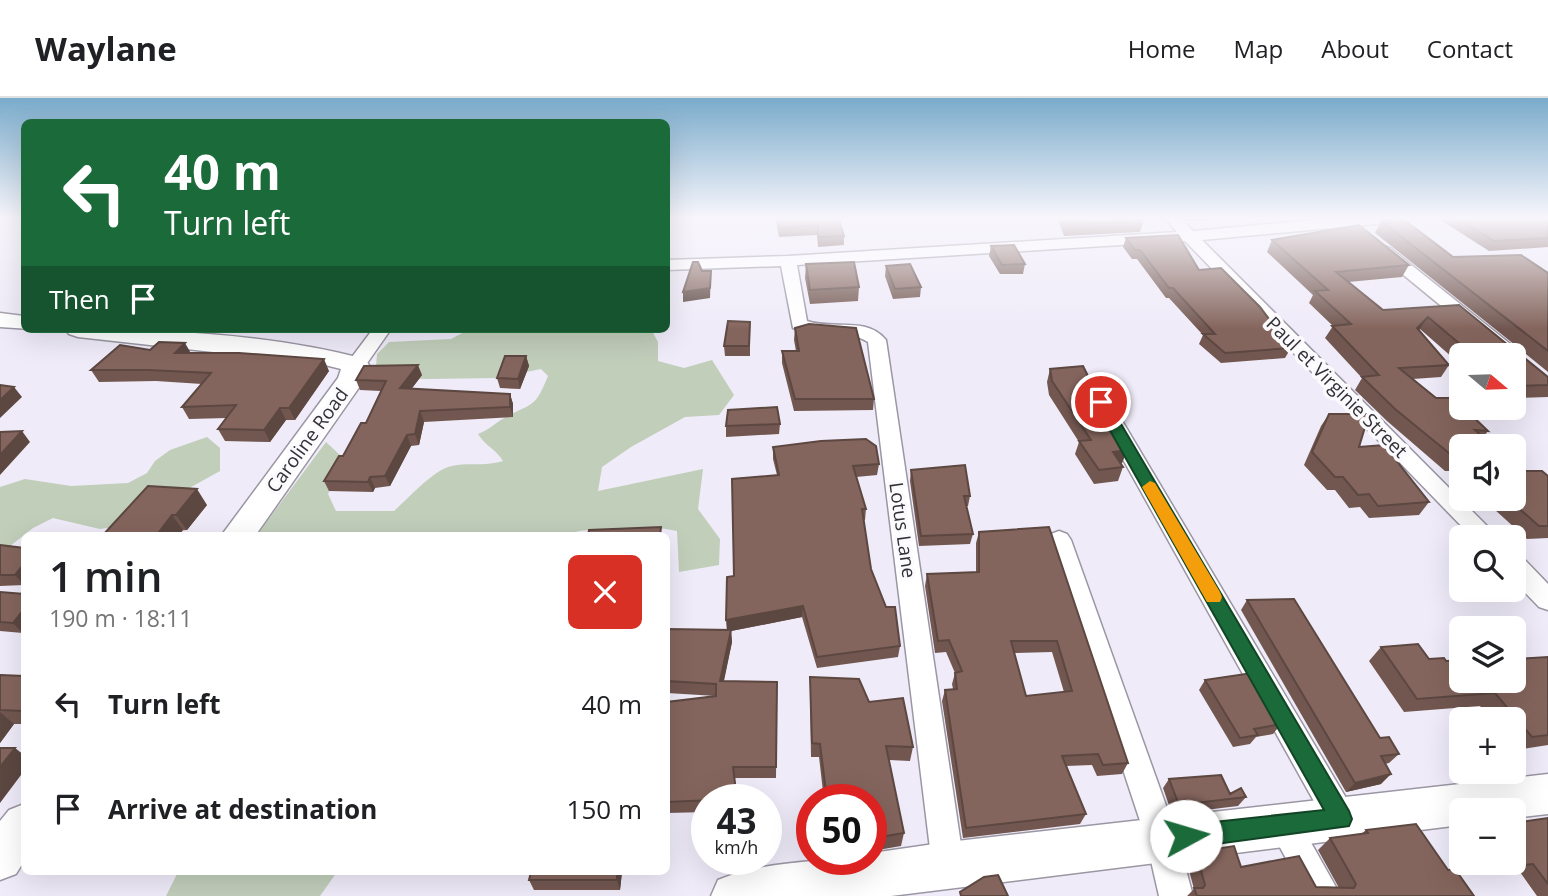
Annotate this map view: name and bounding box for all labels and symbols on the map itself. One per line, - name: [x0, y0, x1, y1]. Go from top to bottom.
- street label: Paul et Virginie Street: [1261, 311, 1413, 463]
- north arrow: [1449, 343, 1526, 420]
- pin: [1071, 372, 1131, 432]
- street label: Caroline Road: [260, 382, 354, 498]
- street label: Lotus Lane: [883, 480, 923, 580]
- speed limit sign: 50: [796, 784, 887, 875]
- position arrow: [1149, 799, 1223, 873]

